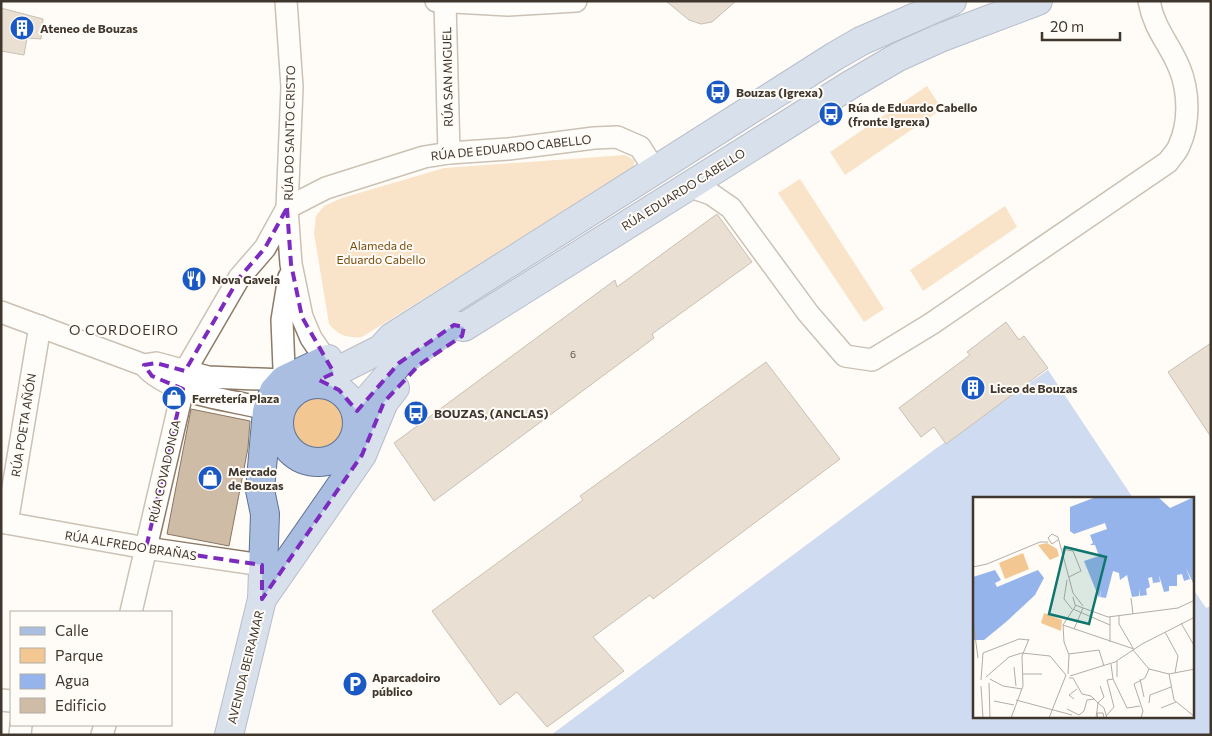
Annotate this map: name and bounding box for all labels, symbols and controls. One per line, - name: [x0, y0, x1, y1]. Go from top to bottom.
- scale bar: [1042, 10, 1120, 42]
- building icon: Ateneo de Bouzas: [9, 15, 35, 41]
- text: 20 m: [1050, 17, 1084, 35]
- place label: Ateneo de Bouzas: [40, 21, 138, 35]
- street label: RÚA SAN MIGUEL: [439, 27, 455, 127]
- street label: RÚA DO SANTO CRISTO: [281, 65, 297, 201]
- bus stop icon: Bouzas (Igrexa): [705, 79, 731, 105]
- place label: Bouzas (Igrexa): [736, 85, 823, 99]
- place label: Rúa de Eduardo Cabello (fronte Igrexa): [848, 100, 978, 128]
- bus stop icon: Rúa de Eduardo Cabello (fronte Igrexa): [818, 101, 844, 127]
- street label: RÚA DE EDUARDO CABELLO: [430, 132, 592, 162]
- street label: RÚA EDUARDO CABELLO: [619, 145, 748, 233]
- park label: Alameda de Eduardo Cabello: [336, 238, 426, 266]
- restaurant icon: Nova Gavela: [181, 266, 207, 292]
- place label: Nova Gavela: [212, 272, 280, 286]
- district label: O CORDOEIRO: [69, 321, 179, 338]
- house number: 6: [570, 348, 576, 360]
- street label: RÚA POETA AÑÓN: [8, 372, 38, 478]
- building icon: Liceo de Bouzas: [960, 375, 986, 401]
- place label: Liceo de Bouzas: [990, 381, 1078, 395]
- shop icon: Ferretería Plaza: [161, 385, 187, 411]
- place label: Ferretería Plaza: [192, 391, 279, 405]
- bus stop icon: BOUZAS, (ANCLAS): [403, 400, 429, 426]
- place label: BOUZAS, (ANCLAS): [434, 406, 548, 420]
- street label: RÚA COVADONGA: [145, 418, 183, 524]
- place label: Mercado de Bouzas: [228, 464, 284, 492]
- shop icon: Mercado de Bouzas: [197, 465, 223, 491]
- inset map: [973, 497, 1194, 718]
- street label: RÚA ALFREDO BRAÑAS: [64, 528, 198, 562]
- street label: AVENIDA BEIRAMAR: [224, 609, 266, 725]
- legend: [10, 611, 172, 726]
- text: Calle: [55, 621, 89, 639]
- text: Parque: [55, 646, 103, 664]
- place label: Aparcadoiro público: [372, 670, 440, 698]
- text: Agua: [55, 671, 89, 689]
- parking icon: Aparcadoiro público: [342, 671, 368, 697]
- text: Edificio: [55, 696, 106, 714]

